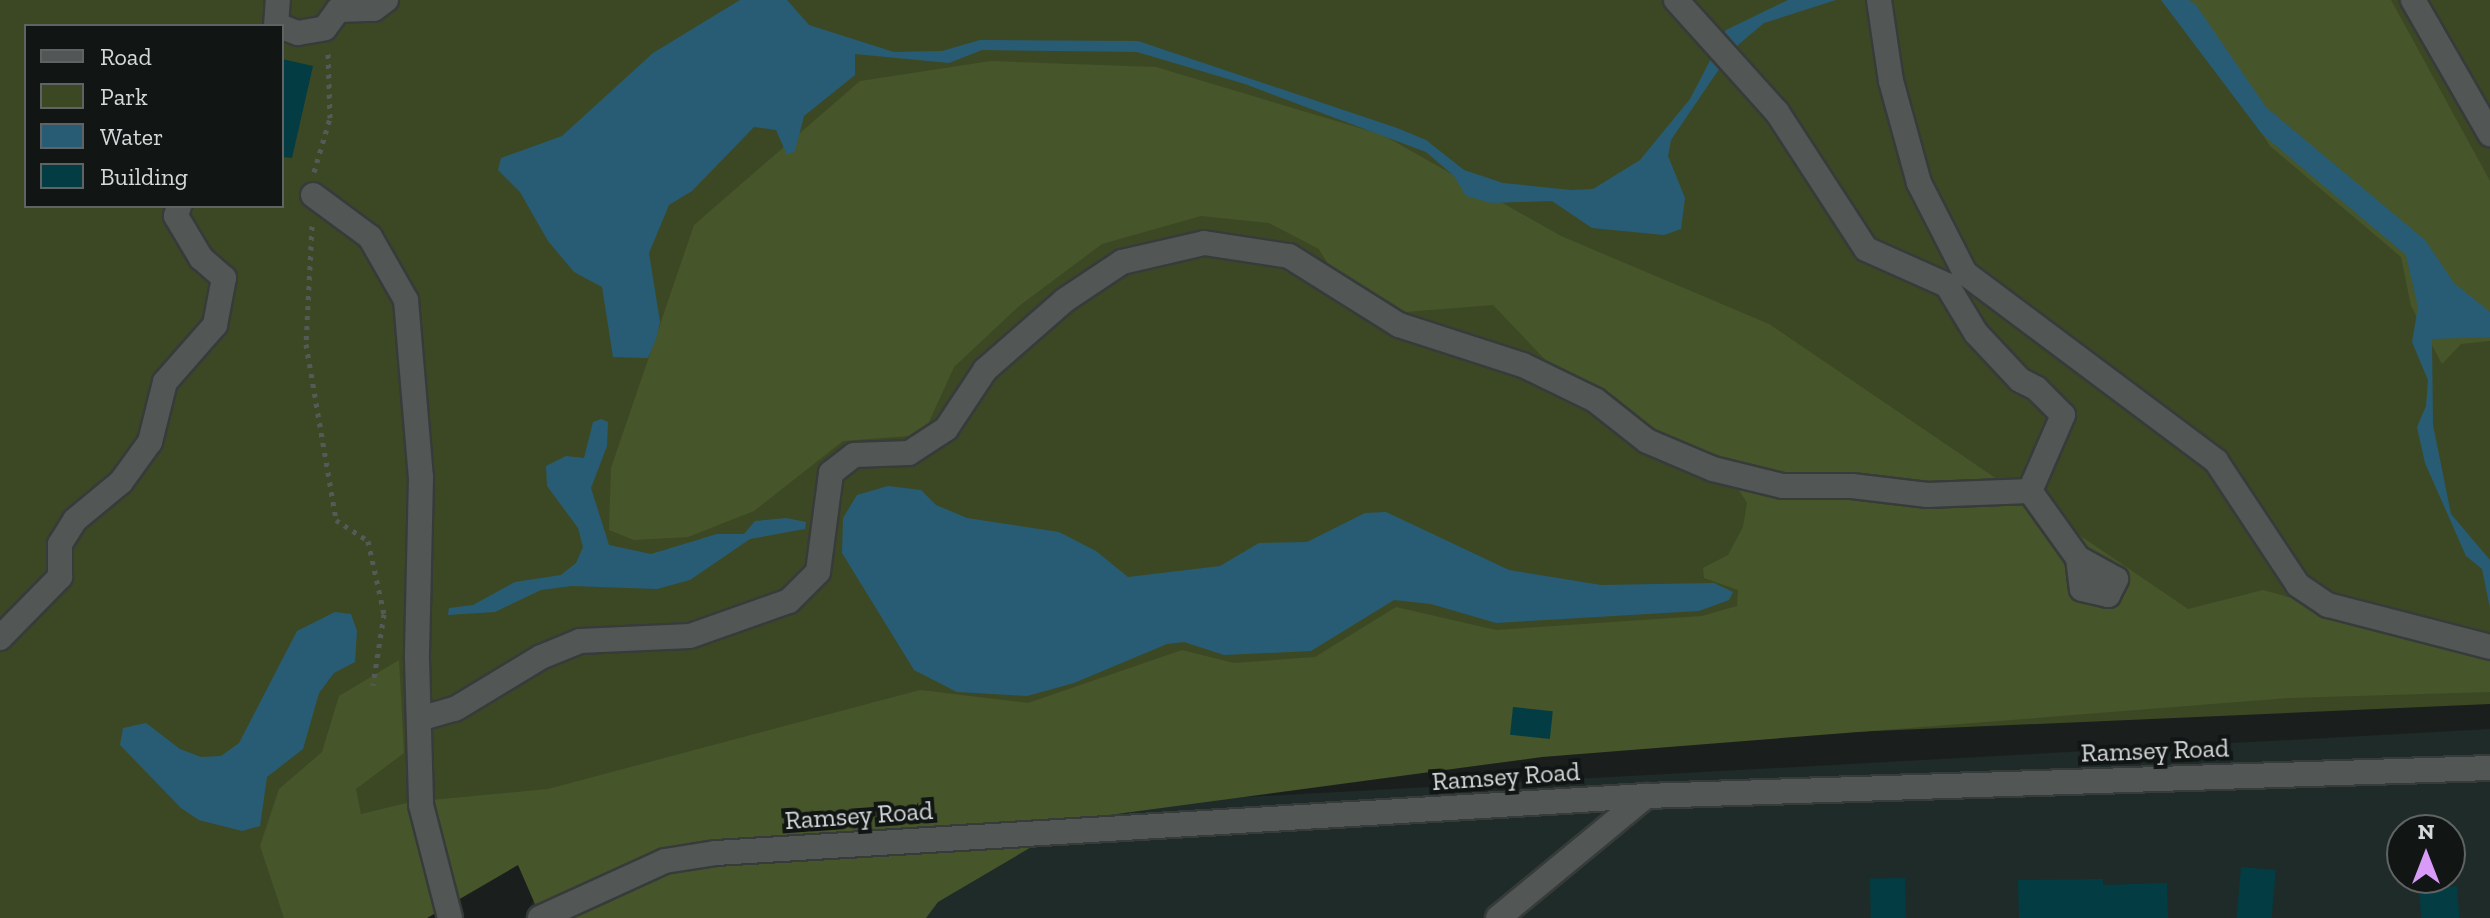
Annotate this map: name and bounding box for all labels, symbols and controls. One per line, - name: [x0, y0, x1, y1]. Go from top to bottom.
- legend: [24, 24, 284, 208]
- text: Road: [100, 42, 152, 71]
- text: Park: [100, 82, 148, 111]
- text: Water: [100, 122, 163, 151]
- text: Building: [100, 162, 188, 191]
- street label: Ramsey Road: [2080, 733, 2230, 769]
- street label: Ramsey Road: [1430, 756, 1582, 798]
- street label: Ramsey Road: [783, 795, 935, 837]
- north arrow: [2386, 814, 2466, 894]
- text: N: [2418, 818, 2434, 845]

